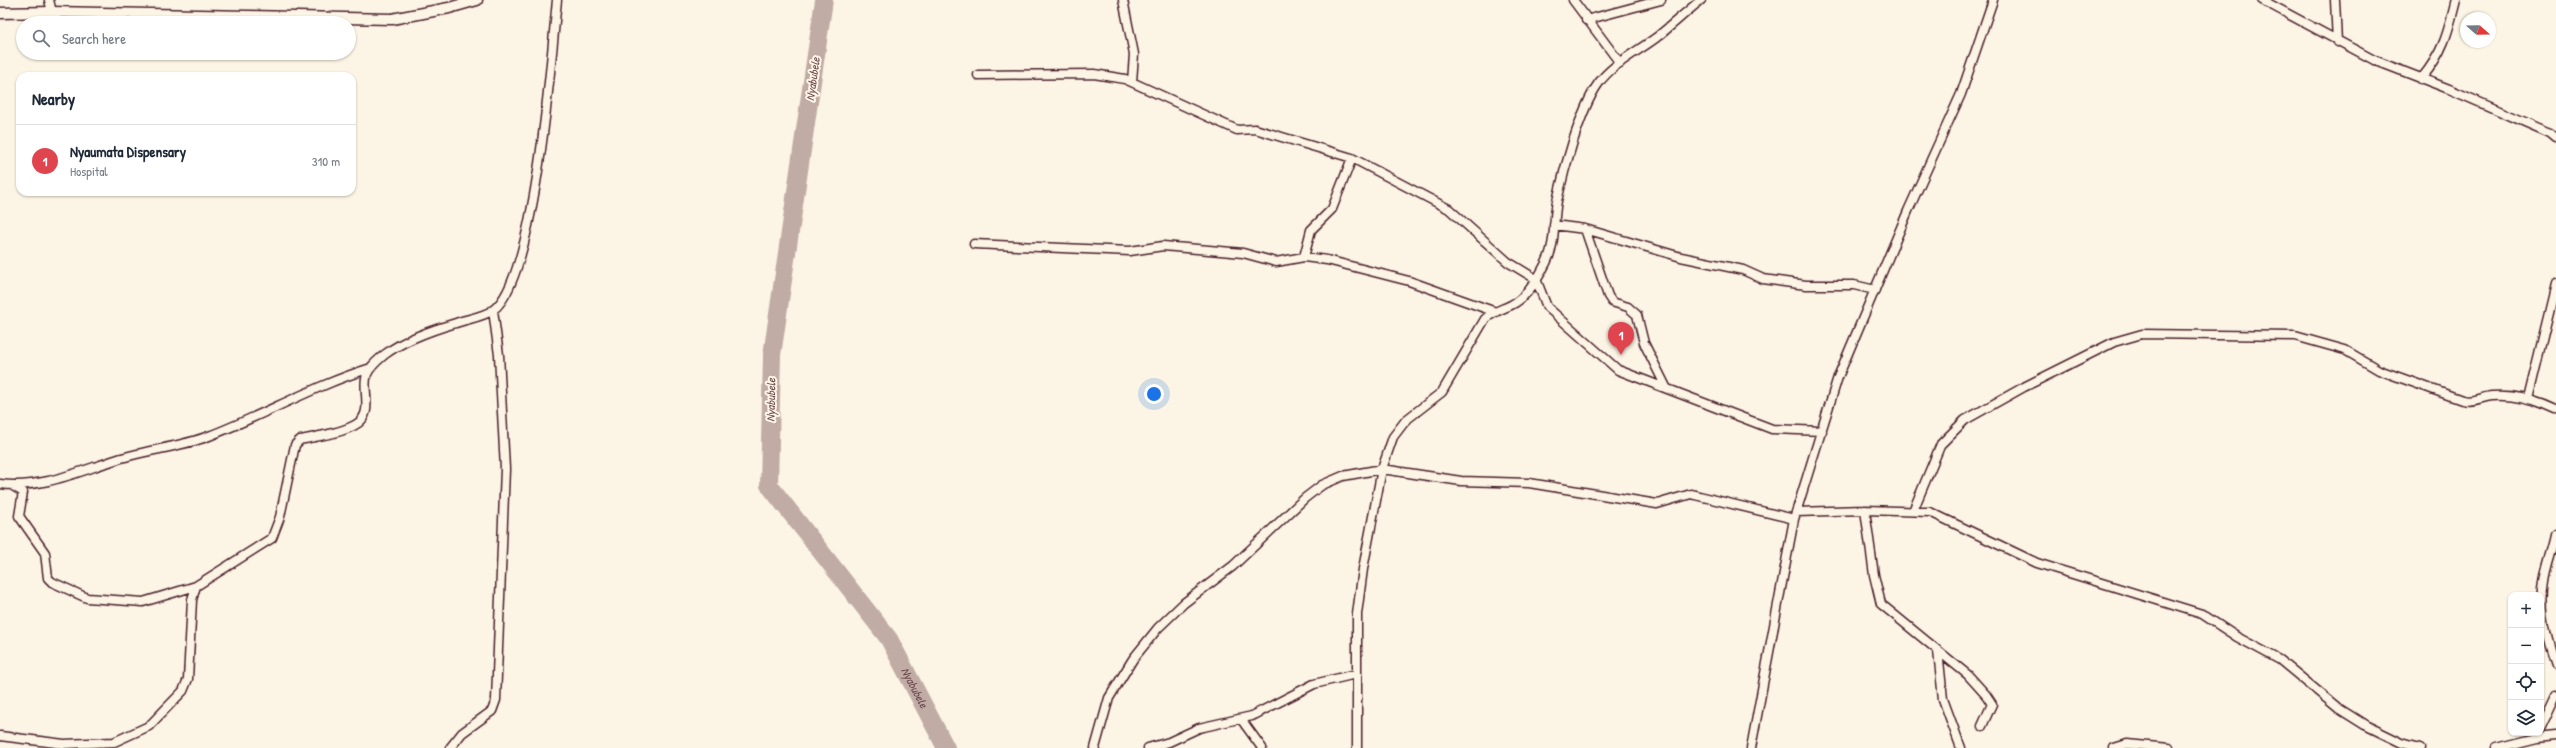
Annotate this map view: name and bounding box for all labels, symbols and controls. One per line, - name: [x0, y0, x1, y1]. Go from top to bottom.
- north arrow: [2460, 12, 2496, 48]
- search box: [16, 16, 356, 60]
- icon: search: [30, 27, 52, 49]
- text: Search here: [62, 28, 126, 49]
- water label: Nyabubele: [801, 55, 824, 102]
- text: Nearby: [32, 87, 75, 110]
- text: Nyaumata Dispensary: [70, 141, 186, 162]
- text: 1: [43, 152, 47, 170]
- text: 310 m: [312, 152, 340, 170]
- text: Hospital: [70, 162, 108, 180]
- pin: 1: [1608, 322, 1634, 355]
- water label: Nyabubele: [762, 377, 779, 422]
- your location: [1144, 384, 1164, 404]
- map controls: [2508, 592, 2544, 736]
- button: +: [2508, 592, 2544, 628]
- button: −: [2508, 628, 2544, 664]
- water label: Nyabubele: [897, 664, 933, 712]
- button: locate: [2508, 664, 2544, 700]
- button: layers: [2508, 700, 2544, 736]

